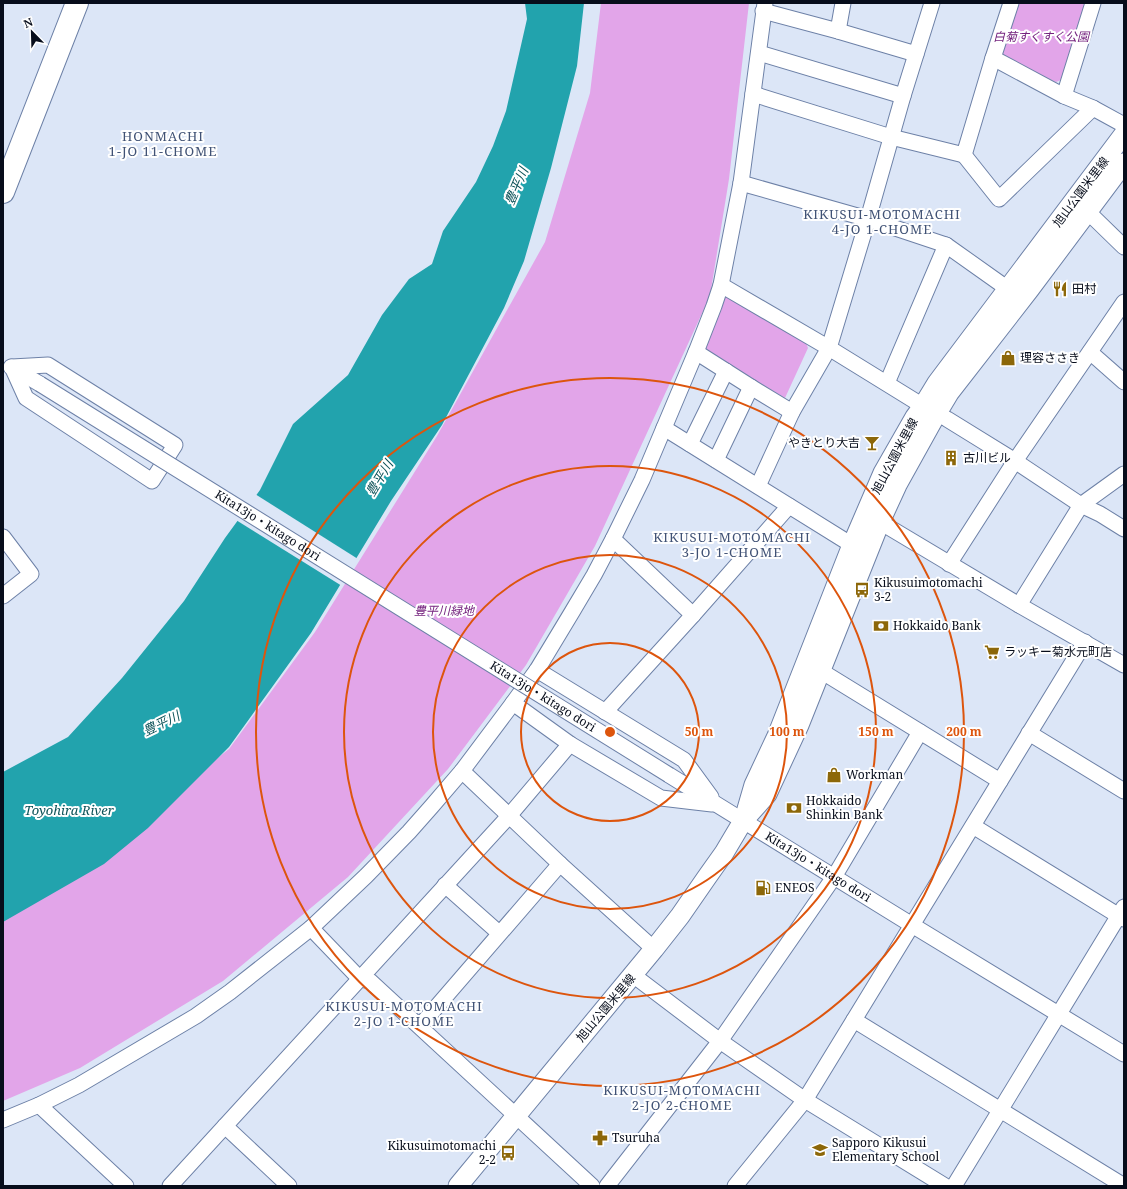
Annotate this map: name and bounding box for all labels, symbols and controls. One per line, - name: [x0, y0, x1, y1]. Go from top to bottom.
- north arrow: [12, 12, 52, 52]
- text: N: [21, 14, 35, 31]
- park label: 白菊すくすく公園: [993, 28, 1091, 45]
- district label: HONMACHI 1-JO 11-CHOME: [109, 127, 217, 160]
- street label: 旭山公園米里線: [1049, 153, 1113, 230]
- water label: 豊平川: [500, 163, 533, 207]
- district label: KIKUSUI-MOTOMACHI 4-JO 1-CHOME: [803, 205, 961, 238]
- restaurant icon: 田村: [1051, 280, 1069, 298]
- place label: 田村: [1072, 280, 1097, 297]
- shop icon: 理容ささき: [999, 349, 1017, 367]
- place label: 理容ささき: [1020, 349, 1080, 366]
- street label: 旭山公園米里線: [867, 415, 922, 497]
- place label: やきとり大吉: [788, 434, 860, 451]
- bar icon: やきとり大吉: [863, 434, 881, 452]
- building icon: 古川ビル: [942, 449, 960, 467]
- place label: 古川ビル: [963, 449, 1011, 466]
- water label: 豊平川: [361, 455, 398, 499]
- street label: Kita13jo・kitago dori: [212, 486, 324, 564]
- district label: KIKUSUI-MOTOMACHI 3-JO 1-CHOME: [653, 528, 811, 561]
- place label: Kikusuimotomachi 3-2: [874, 574, 983, 605]
- bus stop icon: Kikusuimotomachi 3-2: [853, 581, 871, 599]
- park label: 豊平川緑地: [414, 602, 476, 619]
- bank icon: Hokkaido Bank: [872, 617, 890, 635]
- place label: Hokkaido Bank: [893, 617, 982, 634]
- supermarket icon: ラッキー菊水元町店: [983, 643, 1001, 661]
- place label: ラッキー菊水元町店: [1004, 643, 1112, 660]
- street label: Kita13jo・kitago dori: [487, 657, 599, 735]
- water label: 豊平川: [140, 705, 184, 740]
- text: 50 m: [685, 723, 713, 740]
- text: 100 m: [769, 723, 805, 740]
- text: 150 m: [858, 723, 894, 740]
- text: 200 m: [946, 723, 982, 740]
- centre of rings: [603, 725, 617, 739]
- shop icon: Workman: [825, 766, 843, 784]
- place label: Workman: [846, 766, 904, 783]
- place label: Hokkaido Shinkin Bank: [806, 792, 884, 823]
- bank icon: Hokkaido Shinkin Bank: [785, 799, 803, 817]
- water label: Toyohira River: [24, 801, 115, 819]
- street label: Kita13jo・kitago dori: [762, 827, 874, 906]
- fuel station icon: ENEOS: [754, 879, 772, 897]
- place label: ENEOS: [775, 879, 815, 896]
- street label: 旭山公園米里線: [572, 970, 639, 1045]
- district label: KIKUSUI-MOTOMACHI 2-JO 1-CHOME: [325, 997, 483, 1030]
- district label: KIKUSUI-MOTOMACHI 2-JO 2-CHOME: [603, 1081, 761, 1114]
- pharmacy icon: Tsuruha: [591, 1129, 609, 1147]
- place label: Tsuruha: [612, 1129, 660, 1146]
- place label: Sapporo Kikusui Elementary School: [832, 1134, 940, 1165]
- place label: Kikusuimotomachi 2-2: [387, 1137, 496, 1168]
- school or university icon: Sapporo Kikusui Elementary School: [811, 1141, 829, 1159]
- bus stop icon: Kikusuimotomachi 2-2: [499, 1144, 517, 1162]

